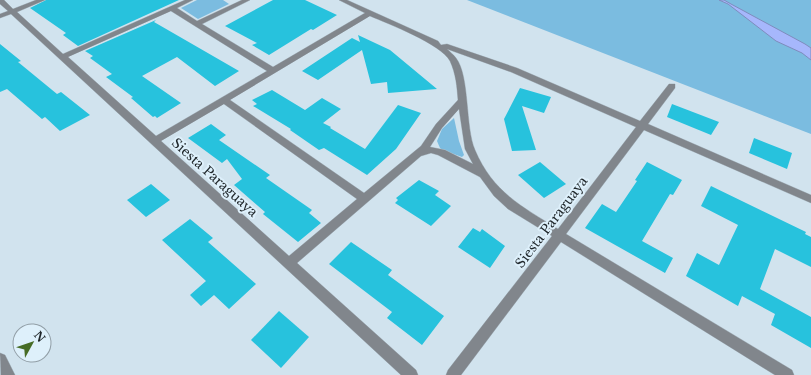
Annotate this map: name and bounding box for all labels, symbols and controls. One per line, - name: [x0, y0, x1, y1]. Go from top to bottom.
- street label: Siesta Paraguaya: [168, 134, 262, 221]
- street label: Siesta Paraguaya: [511, 173, 592, 271]
- north arrow: [12, 323, 52, 363]
- text: N: [31, 328, 49, 346]

